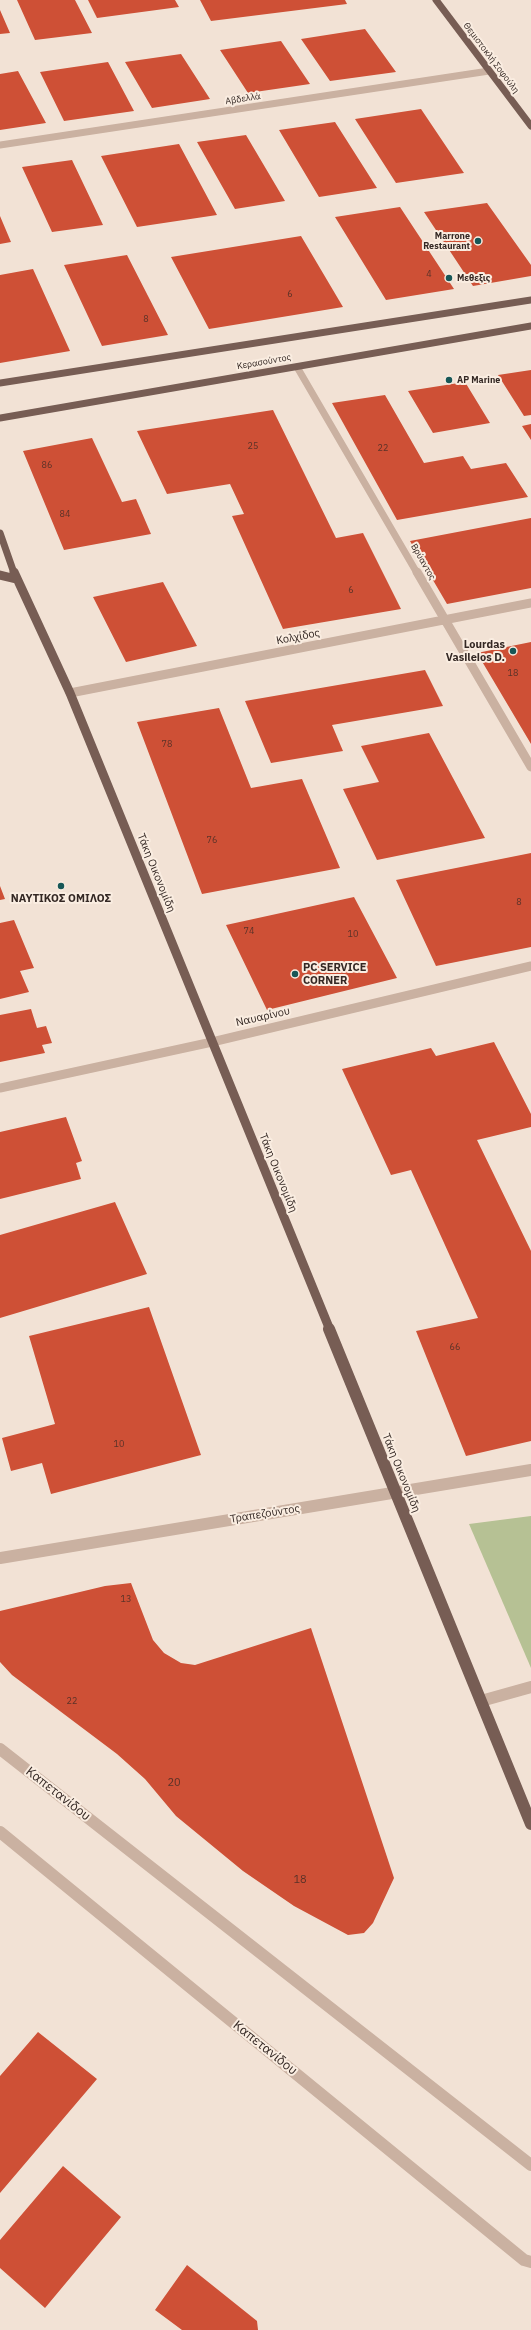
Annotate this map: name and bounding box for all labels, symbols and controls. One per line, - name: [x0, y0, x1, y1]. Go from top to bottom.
- street label: Θεμιστοκλή Σοφούλη: [461, 20, 521, 96]
- street label: Αβδελλά: [225, 91, 261, 107]
- place label: Marrone Restaurant: [423, 231, 470, 252]
- marker: Marrone Restaurant: [473, 236, 483, 246]
- house number: 4: [426, 269, 432, 279]
- marker: Μεθεξις: [444, 273, 454, 283]
- place label: Μεθεξις: [457, 273, 490, 283]
- house number: 6: [287, 289, 293, 299]
- house number: 8: [143, 314, 149, 324]
- street label: Κερασούντος: [236, 352, 292, 372]
- marker: AP Marine: [444, 375, 454, 385]
- place label: AP Marine: [457, 375, 500, 385]
- house number: 25: [248, 441, 258, 451]
- house number: 22: [378, 443, 388, 453]
- house number: 86: [42, 460, 52, 470]
- house number: 84: [60, 509, 70, 519]
- street label: Βρύαντος: [408, 542, 438, 582]
- house number: 6: [348, 585, 354, 595]
- street label: Κολχίδος: [275, 626, 321, 648]
- place label: Lourdas Vasileios D.: [446, 638, 505, 664]
- marker: Lourdas Vasileios D.: [508, 646, 518, 656]
- house number: 18: [508, 668, 518, 678]
- house number: 78: [162, 739, 172, 749]
- street label: Τάκη Οικονομίδη: [134, 832, 178, 914]
- house number: 76: [207, 835, 217, 845]
- marker: ΝΑΥΤΙΚΟΣ ΟΜΙΛΟΣ: [56, 881, 66, 891]
- place label: ΝΑΥΤΙΚΟΣ ΟΜΙΛΟΣ: [11, 892, 111, 906]
- house number: 8: [516, 897, 522, 907]
- house number: 74: [244, 926, 254, 936]
- house number: 10: [348, 929, 358, 939]
- place label: PC SERVICE CORNER: [303, 961, 366, 987]
- marker: PC SERVICE CORNER: [290, 969, 300, 979]
- street label: Ναυαρίνου: [235, 1004, 291, 1030]
- street label: Τάκη Οικονομίδη: [256, 1132, 300, 1214]
- house number: 66: [450, 1342, 460, 1352]
- street label: Τάκη Οικονομίδη: [379, 1432, 423, 1514]
- house number: 10: [114, 1439, 124, 1449]
- street label: Τραπεζούντος: [229, 1502, 301, 1526]
- house number: 13: [121, 1594, 131, 1604]
- house number: 22: [67, 1696, 77, 1706]
- street label: Καπετανίδου: [22, 1764, 94, 1824]
- house number: 20: [167, 1776, 181, 1790]
- house number: 18: [293, 1873, 307, 1887]
- street label: Καπετανίδου: [230, 2017, 300, 2079]

